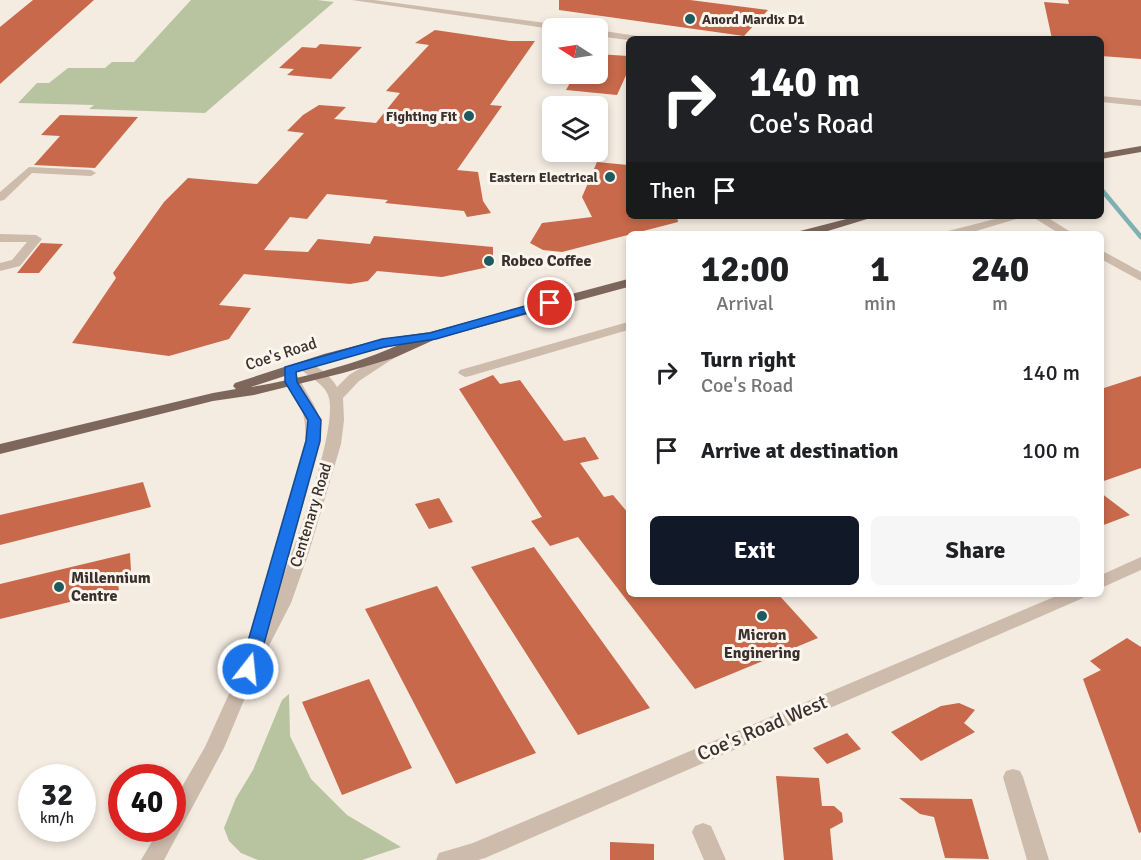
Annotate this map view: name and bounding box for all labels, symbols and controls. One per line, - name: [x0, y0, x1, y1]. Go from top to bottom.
- place label: Anord Mardix D1: [702, 11, 805, 28]
- marker: Anord Mardix D1: [683, 12, 697, 26]
- north arrow: [542, 18, 608, 84]
- map controls: [542, 18, 608, 162]
- text: 140 m: [749, 57, 860, 108]
- icon: right: [650, 60, 728, 138]
- button: layers: [542, 96, 608, 162]
- place label: Fighting Fit: [386, 108, 458, 125]
- text: Coe's Road: [749, 108, 874, 141]
- marker: Fighting Fit: [462, 109, 476, 123]
- place label: Eastern Electrical: [489, 169, 599, 186]
- marker: Eastern Electrical: [603, 170, 617, 184]
- icon: arrive: [708, 174, 741, 207]
- text: Then: [650, 177, 696, 204]
- text: 12:00: [701, 247, 789, 292]
- text: 1: [870, 247, 890, 292]
- text: 240: [971, 247, 1029, 292]
- place label: Robco Coffee: [501, 251, 591, 271]
- marker: Robco Coffee: [482, 254, 496, 268]
- pin: [524, 277, 575, 328]
- icon: arrive: [533, 286, 566, 319]
- text: Arrival: [716, 291, 774, 316]
- text: min: [864, 291, 896, 316]
- text: m: [992, 291, 1008, 316]
- street label: Coe's Road: [243, 333, 319, 375]
- text: Turn right: [701, 346, 796, 373]
- icon: right: [650, 356, 683, 389]
- text: 140 m: [1022, 359, 1080, 386]
- text: Coe's Road: [701, 373, 793, 398]
- icon: arrive: [650, 434, 683, 467]
- text: Arrive at destination: [701, 437, 898, 464]
- text: 100 m: [1022, 437, 1080, 464]
- street label: Centenary Road: [286, 460, 336, 570]
- button: Exit: [650, 516, 859, 585]
- button: Share: [871, 516, 1080, 585]
- place label: Millennium Centre: [71, 568, 151, 606]
- marker: Millennium Centre: [52, 580, 66, 594]
- marker: Micron Enginering: [755, 609, 769, 623]
- place label: Micron Enginering: [724, 625, 801, 663]
- position arrow: [216, 637, 280, 701]
- street label: Coe's Road West: [693, 689, 831, 767]
- speed limit sign: 40: [108, 764, 186, 842]
- text: 32: [41, 777, 73, 814]
- text: km/h: [40, 809, 74, 827]

